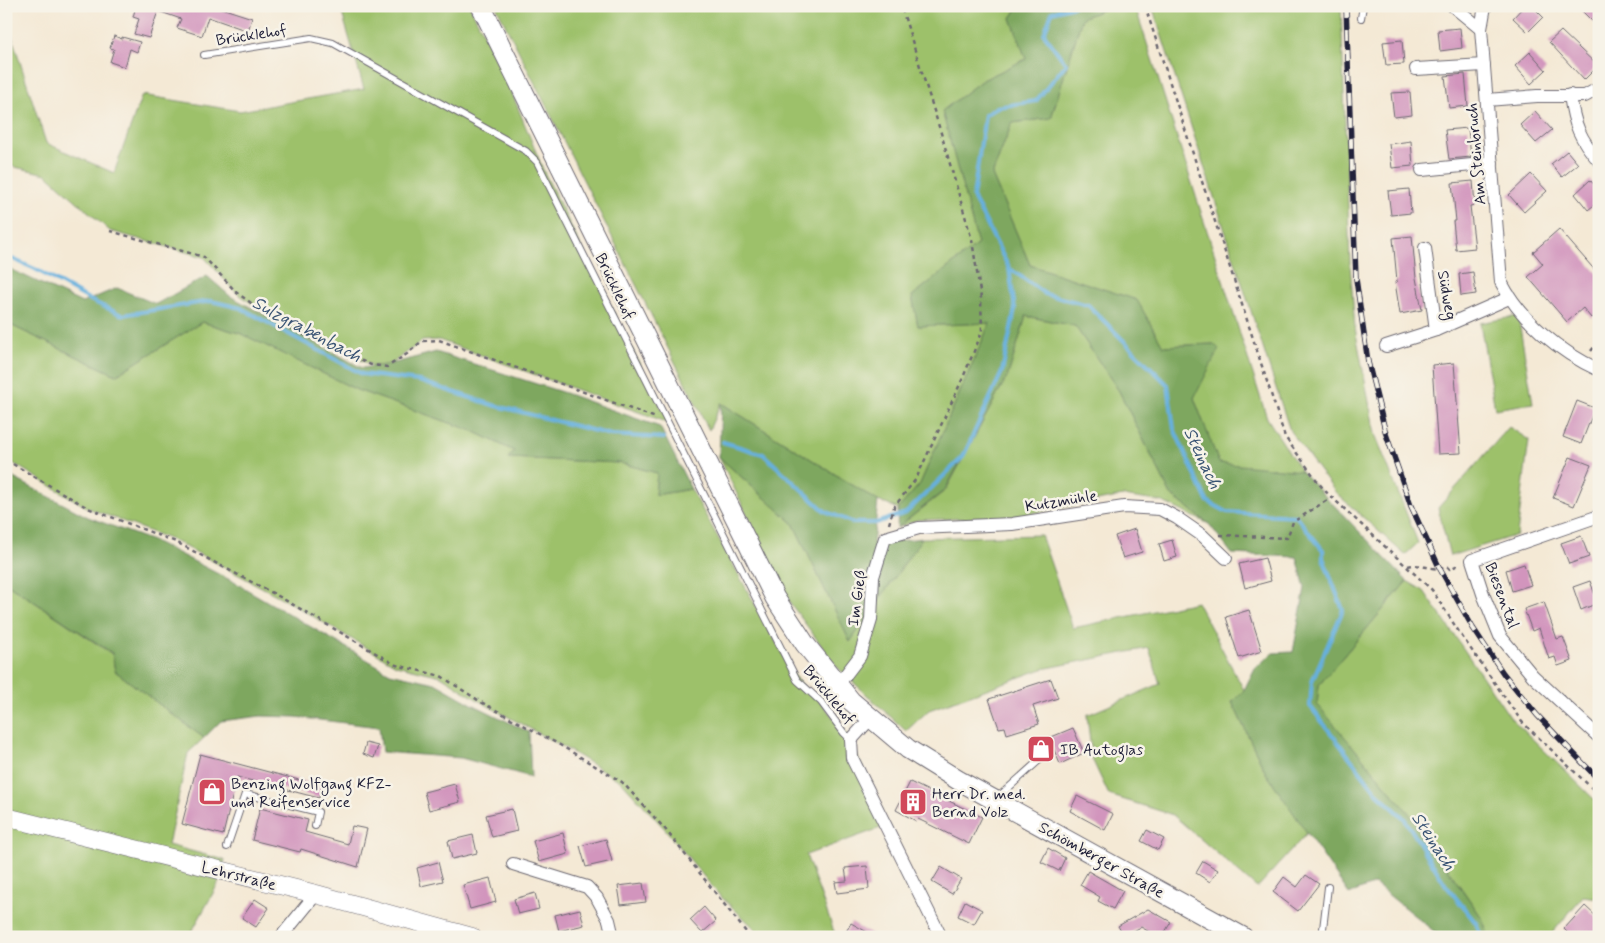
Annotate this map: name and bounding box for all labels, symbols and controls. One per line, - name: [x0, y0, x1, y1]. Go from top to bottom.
- street label: Brücklehof: [214, 20, 288, 51]
- street label: Am Steinbruch: [1462, 102, 1491, 206]
- street label: Brücklehof: [590, 250, 640, 323]
- street label: Südweg: [1431, 269, 1461, 322]
- water label: Sulzgrabenbach: [248, 291, 365, 369]
- water label: Steinach: [1177, 424, 1227, 493]
- street label: Kutzmühle: [1024, 485, 1099, 518]
- street label: Biesental: [1479, 560, 1524, 632]
- street label: Im Gieß: [843, 569, 872, 627]
- street label: Brücklehof: [798, 661, 860, 729]
- shop icon: IB Autoglas: [1026, 734, 1056, 764]
- place label: IB Autoglas: [1060, 740, 1143, 762]
- place label: Benzing Wolfgang KFZ- und Reifenservice: [231, 774, 392, 813]
- shop icon: Benzing Wolfgang KFZ- und Reifenservice: [197, 777, 227, 807]
- place label: Herr Dr. med. Bernd Volz: [932, 784, 1026, 823]
- building icon: Herr Dr. med. Bernd Volz: [898, 787, 928, 817]
- water label: Steinach: [1405, 808, 1461, 876]
- street label: Schömberger Straße: [1034, 817, 1168, 905]
- street label: Lehrstraße: [199, 857, 278, 896]

